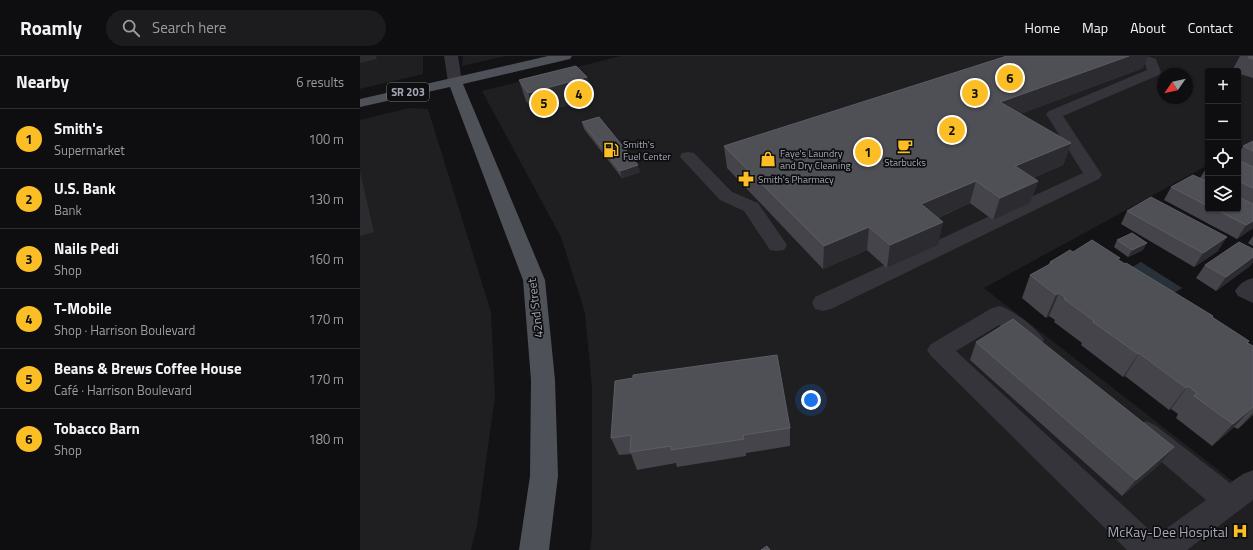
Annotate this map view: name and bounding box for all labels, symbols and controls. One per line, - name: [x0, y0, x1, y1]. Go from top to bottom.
- search box: [106, 10, 386, 46]
- text: Roamly: [20, 13, 82, 42]
- text: Search here: [152, 16, 226, 39]
- icon: search: [120, 17, 142, 39]
- text: Home: [1025, 17, 1060, 38]
- text: Map: [1082, 17, 1108, 38]
- text: About: [1130, 17, 1166, 38]
- text: Contact: [1188, 17, 1233, 38]
- pin: 6: [997, 63, 1023, 93]
- north arrow: [1157, 68, 1193, 104]
- map controls: [1205, 68, 1241, 212]
- button: +: [1205, 68, 1241, 104]
- text: Nearby: [16, 69, 69, 95]
- text: 6 results: [296, 72, 344, 92]
- pin: 3: [962, 78, 988, 108]
- pin: 4: [566, 79, 592, 109]
- road number: SR 203: [387, 83, 429, 101]
- pin: 5: [531, 88, 557, 118]
- button: −: [1205, 104, 1241, 140]
- pin: 2: [939, 115, 965, 145]
- text: Smith's: [54, 117, 103, 140]
- text: 1: [25, 129, 33, 149]
- text: 100 m: [308, 129, 344, 149]
- place label: Smith's Fuel Center: [623, 137, 671, 164]
- pin: 1: [855, 137, 881, 167]
- cafe icon: Starbucks: [896, 137, 914, 155]
- text: Supermarket: [54, 140, 125, 160]
- button: locate: [1205, 140, 1241, 176]
- fuel station icon: Smith's Fuel Center: [602, 141, 620, 159]
- place label: Faye's Laundry and Dry Cleaning: [780, 146, 851, 173]
- shop icon: Faye's Laundry and Dry Cleaning: [759, 150, 777, 168]
- place label: Starbucks: [884, 155, 926, 170]
- pharmacy icon: Smith's Pharmacy: [737, 170, 755, 188]
- place label: Smith's Pharmacy: [758, 172, 834, 187]
- button: layers: [1205, 176, 1241, 212]
- text: U.S. Bank: [54, 177, 116, 200]
- text: 2: [25, 189, 33, 209]
- text: 130 m: [308, 189, 344, 209]
- text: Bank: [54, 200, 82, 220]
- text: Nails Pedi: [54, 237, 119, 260]
- text: 3: [25, 249, 33, 269]
- text: 160 m: [308, 249, 344, 269]
- text: Shop: [54, 260, 82, 280]
- street label: 42nd Street: [522, 276, 548, 339]
- text: T-Mobile: [54, 297, 112, 320]
- text: 4: [25, 309, 33, 329]
- text: 170 m: [308, 309, 344, 329]
- text: Shop · Harrison Boulevard: [54, 320, 195, 340]
- text: Beans & Brews Coffee House: [54, 357, 242, 380]
- text: 5: [25, 369, 33, 389]
- text: 170 m: [308, 369, 344, 389]
- text: Café · Harrison Boulevard: [54, 380, 192, 400]
- your location: [801, 390, 821, 410]
- text: Tobacco Barn: [54, 417, 140, 440]
- text: 6: [25, 429, 33, 449]
- text: 180 m: [308, 429, 344, 449]
- text: Shop: [54, 440, 82, 460]
- place label: McKay-Dee Hospital: [1107, 521, 1228, 542]
- hospital icon: McKay-Dee Hospital: [1231, 522, 1249, 540]

